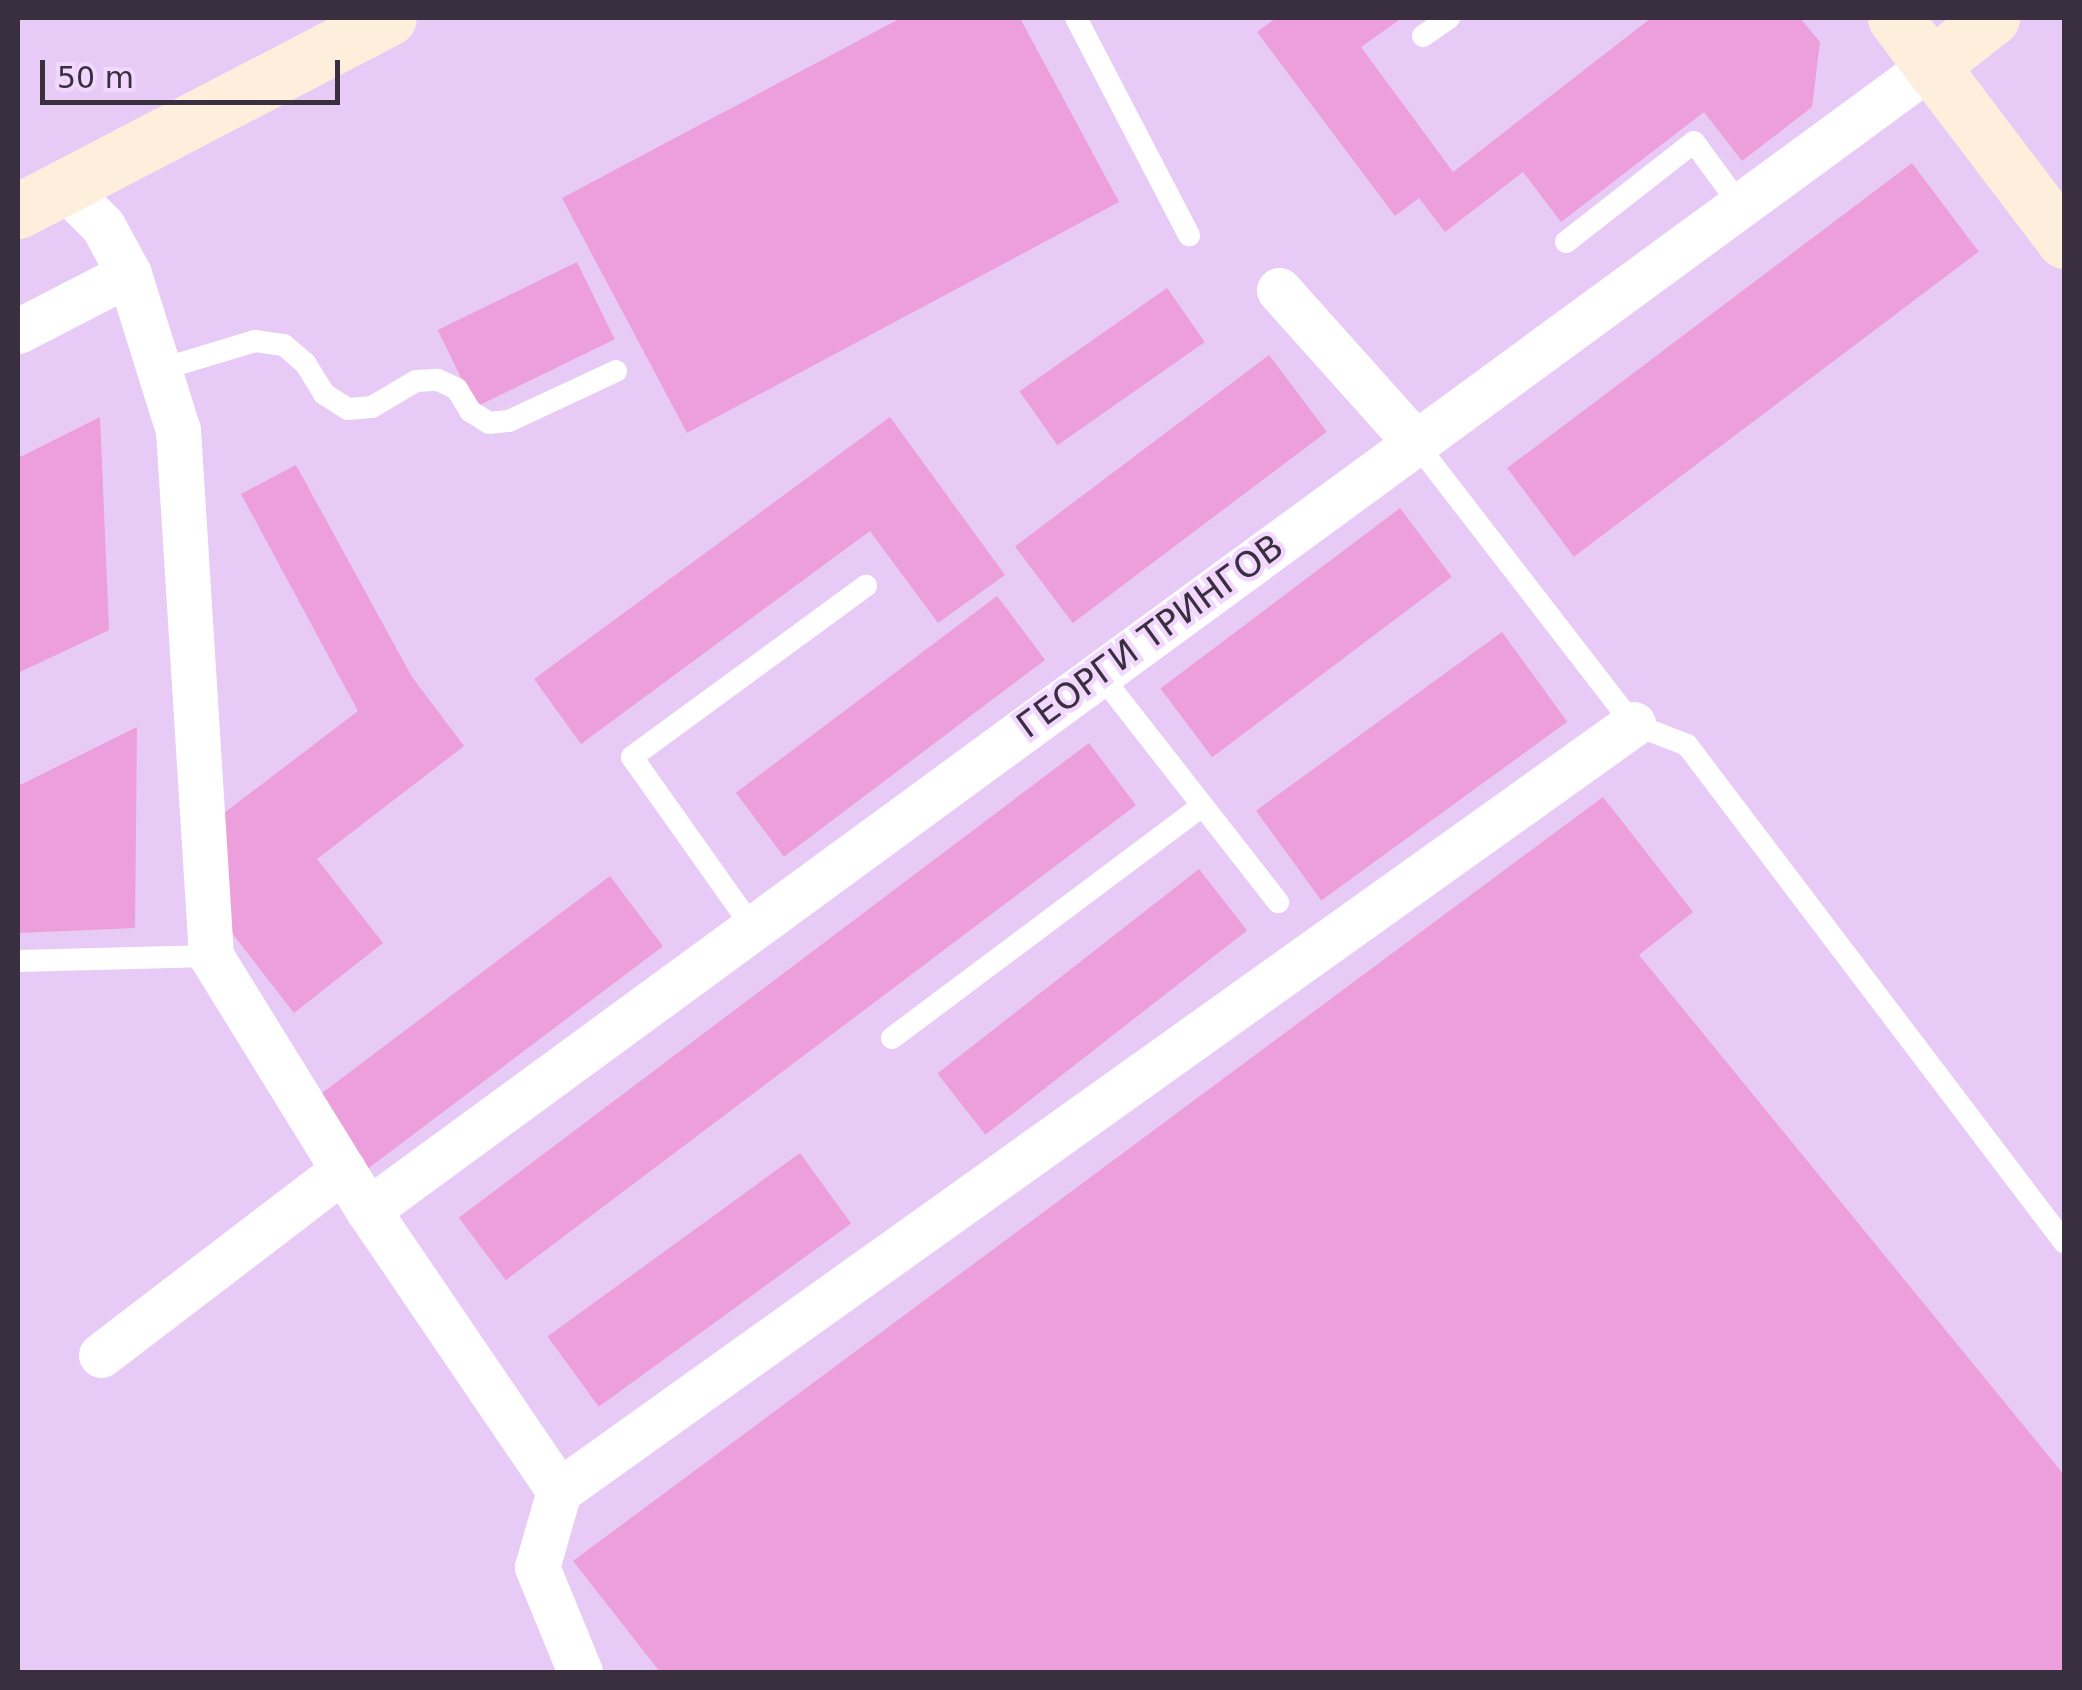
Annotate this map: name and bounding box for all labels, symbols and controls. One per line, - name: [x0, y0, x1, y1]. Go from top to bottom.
- scale bar: [45, 40, 345, 102]
- text: 50 m: [57, 60, 134, 95]
- street label: ГЕОРГИ ТРИНГОВ: [1009, 525, 1291, 747]

